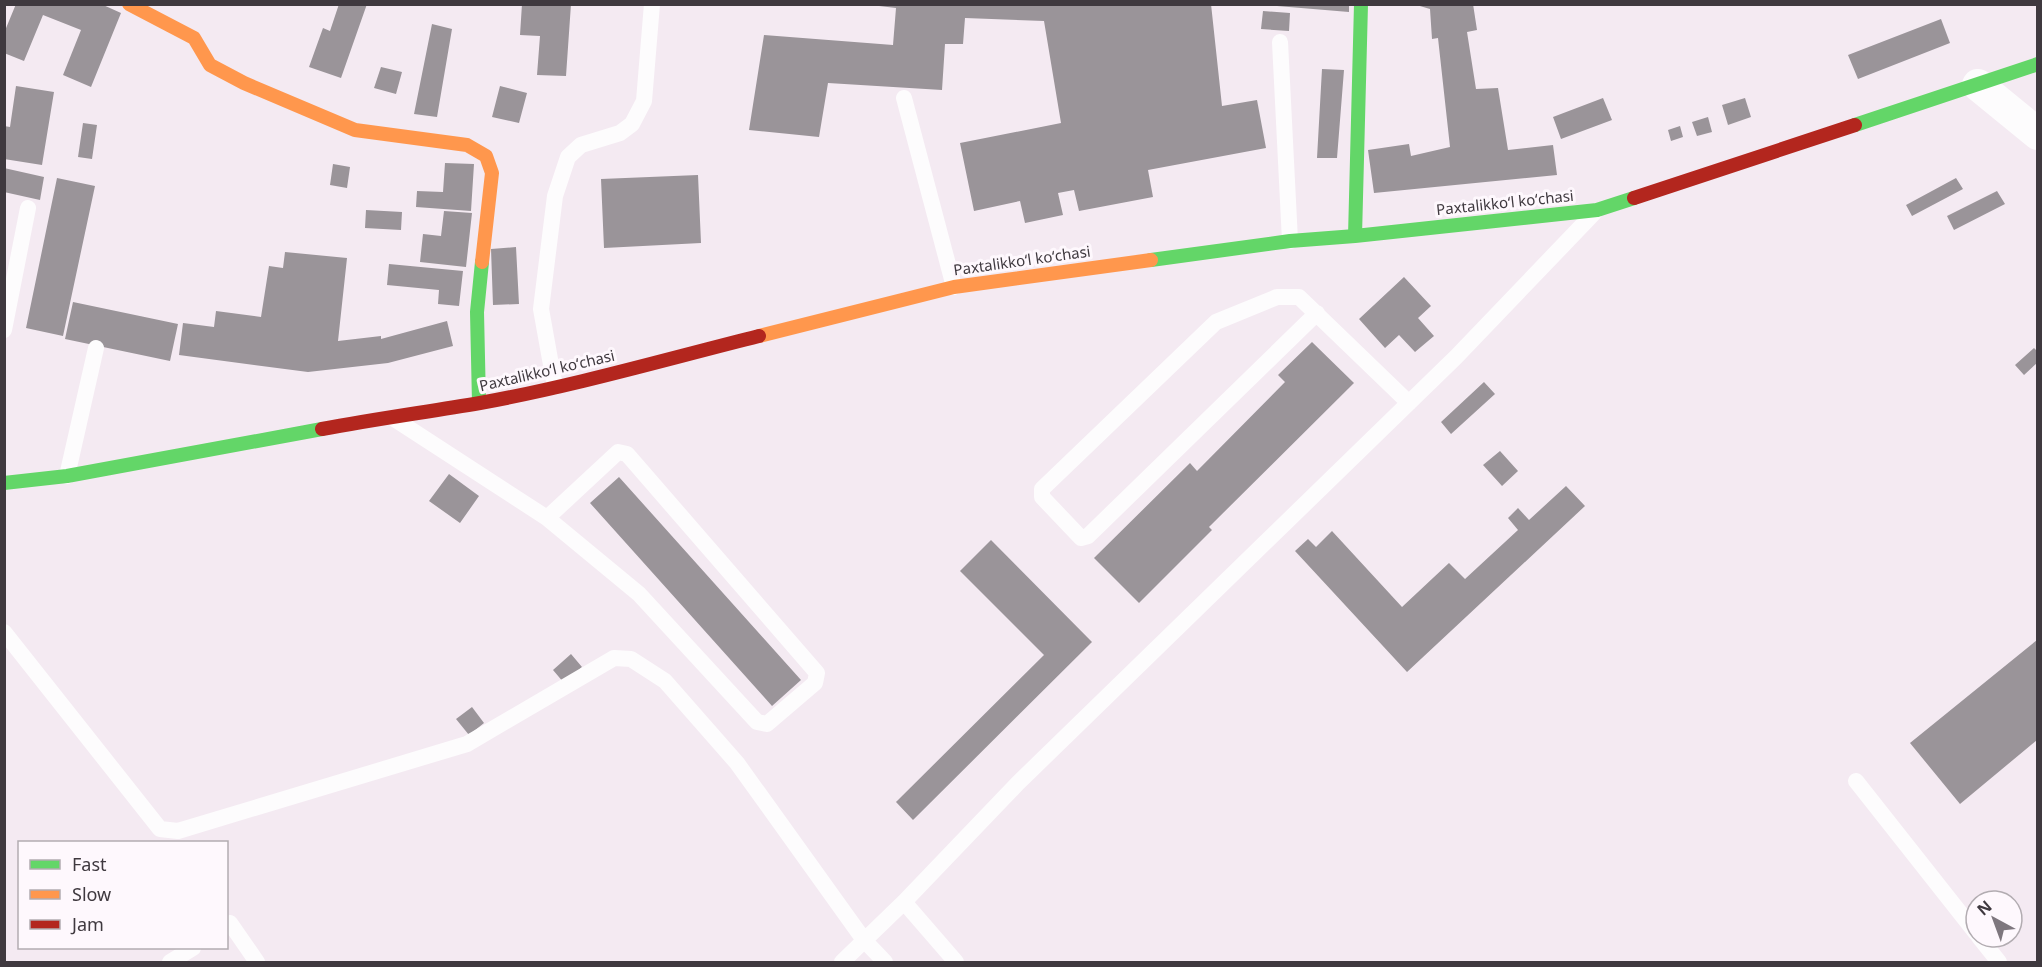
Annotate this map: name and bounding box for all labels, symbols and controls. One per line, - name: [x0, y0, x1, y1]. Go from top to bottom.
- street label: Paxtalikkoʻl koʻchasi: [1435, 185, 1575, 219]
- street label: Paxtalikkoʻl koʻchasi: [952, 240, 1092, 280]
- street label: Paxtalikkoʻl koʻchasi: [477, 345, 616, 395]
- legend: [18, 841, 228, 949]
- text: Fast: [72, 852, 107, 876]
- text: Slow: [72, 882, 111, 906]
- north arrow: [1964, 889, 2024, 949]
- text: N: [1972, 895, 1996, 920]
- text: Jam: [70, 912, 104, 936]

